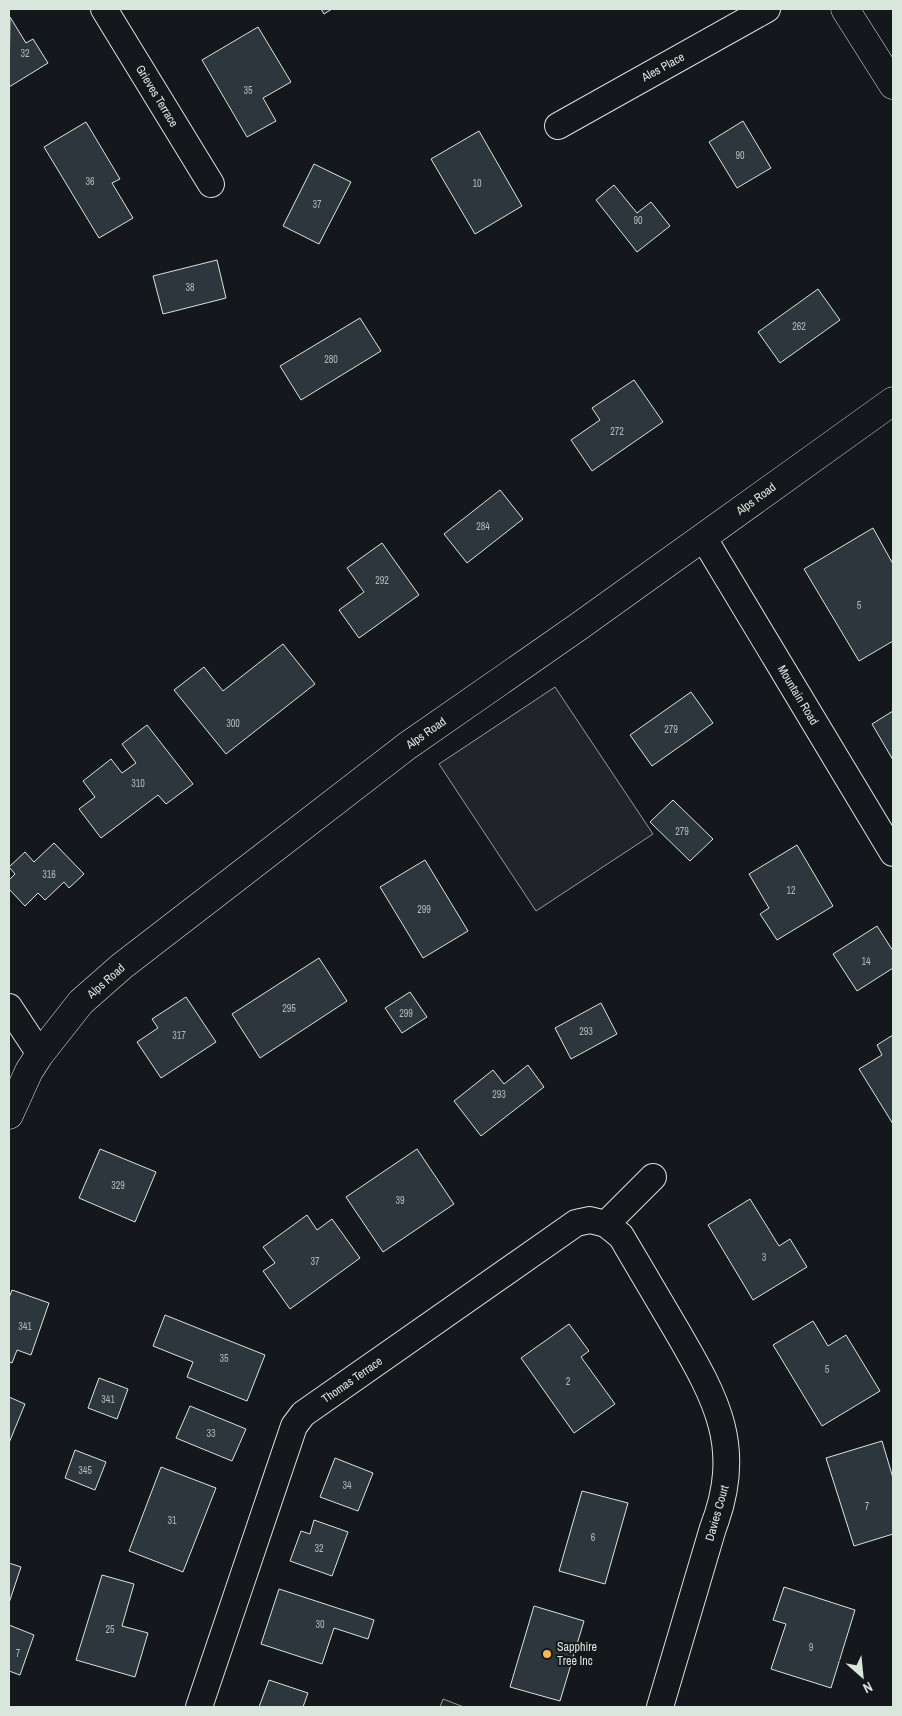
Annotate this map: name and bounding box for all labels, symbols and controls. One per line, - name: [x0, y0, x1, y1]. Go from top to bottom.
- house number: 32: [20, 47, 30, 60]
- street label: Ales Place: [638, 49, 687, 86]
- street label: Grieves Terrace: [132, 62, 182, 130]
- house number: 35: [243, 84, 253, 97]
- house number: 90: [735, 149, 745, 162]
- house number: 36: [85, 175, 95, 188]
- house number: 10: [472, 177, 482, 190]
- house number: 37: [312, 198, 322, 211]
- house number: 90: [633, 214, 643, 227]
- house number: 38: [185, 281, 195, 294]
- house number: 262: [792, 320, 806, 333]
- house number: 280: [324, 353, 338, 366]
- house number: 272: [610, 425, 624, 438]
- street label: Alps Road: [732, 479, 779, 519]
- house number: 284: [476, 520, 490, 533]
- house number: 292: [375, 574, 389, 587]
- house number: 5: [857, 599, 862, 612]
- street label: Mountain Road: [774, 662, 822, 728]
- street label: Alps Road: [402, 713, 449, 753]
- house number: 300: [226, 717, 240, 730]
- house number: 279: [664, 723, 678, 736]
- house number: 310: [131, 777, 145, 790]
- house number: 279: [675, 825, 689, 838]
- house number: 316: [42, 868, 56, 881]
- house number: 12: [786, 884, 796, 897]
- house number: 299: [417, 903, 431, 916]
- house number: 14: [861, 955, 871, 968]
- street label: Alps Road: [83, 960, 128, 1003]
- house number: 295: [282, 1002, 296, 1015]
- house number: 299: [399, 1007, 413, 1020]
- house number: 293: [579, 1025, 593, 1038]
- house number: 317: [172, 1029, 186, 1042]
- house number: 293: [492, 1088, 506, 1101]
- house number: 329: [111, 1179, 125, 1192]
- house number: 39: [395, 1194, 405, 1207]
- house number: 3: [762, 1251, 767, 1264]
- house number: 37: [310, 1255, 320, 1268]
- house number: 341: [18, 1320, 32, 1333]
- house number: 35: [219, 1352, 229, 1365]
- street label: Thomas Terrace: [318, 1353, 386, 1407]
- house number: 5: [825, 1363, 830, 1376]
- house number: 2: [566, 1375, 571, 1388]
- house number: 341: [101, 1393, 115, 1406]
- house number: 33: [206, 1427, 216, 1440]
- house number: 345: [78, 1464, 92, 1477]
- house number: 34: [342, 1479, 352, 1492]
- street label: Davies Court: [701, 1483, 733, 1543]
- house number: 7: [865, 1500, 870, 1513]
- house number: 31: [167, 1514, 177, 1527]
- house number: 6: [591, 1531, 596, 1544]
- house number: 32: [314, 1542, 324, 1555]
- house number: 30: [315, 1618, 325, 1631]
- house number: 25: [105, 1623, 115, 1636]
- place label: Sapphire Tree Inc: [557, 1639, 597, 1669]
- house number: 9: [809, 1641, 814, 1654]
- house number: 7: [16, 1647, 21, 1660]
- marker: Sapphire Tree Inc: [541, 1648, 553, 1660]
- north arrow: [837, 1651, 887, 1701]
- text: N: [860, 1678, 876, 1697]

